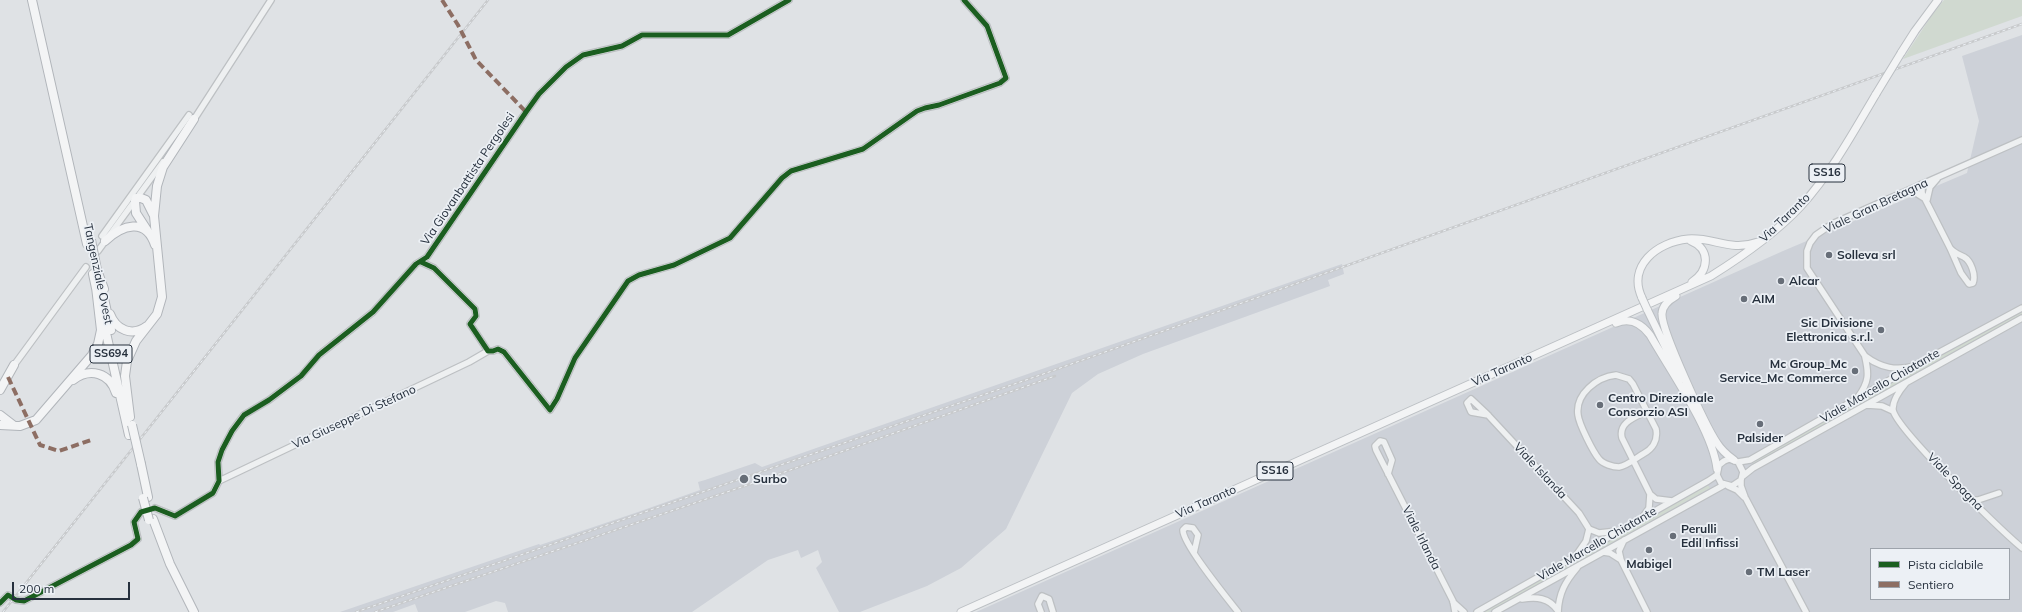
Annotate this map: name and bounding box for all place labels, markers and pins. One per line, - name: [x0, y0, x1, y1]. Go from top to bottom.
- place label: Solleva srl: [1837, 248, 1896, 262]
- marker: Solleva srl: [1824, 250, 1834, 260]
- place label: Alcar: [1789, 274, 1819, 288]
- marker: Alcar: [1776, 276, 1786, 286]
- place label: AIM: [1752, 292, 1775, 306]
- marker: AIM: [1739, 294, 1749, 304]
- place label: Sic Divisione Elettronica s.r.l.: [1786, 316, 1873, 344]
- marker: Sic Divisione Elettronica s.r.l.: [1876, 325, 1886, 335]
- place label: Mc Group_Mc Service_Mc Commerce: [1719, 357, 1847, 385]
- marker: Mc Group_Mc Service_Mc Commerce: [1850, 366, 1860, 376]
- place label: Centro Direzionale Consorzio ASI: [1608, 391, 1713, 419]
- marker: Centro Direzionale Consorzio ASI: [1595, 400, 1605, 410]
- marker: Palsider: [1755, 419, 1765, 429]
- place label: Palsider: [1737, 431, 1783, 445]
- place label: Surbo: [753, 472, 787, 486]
- marker: Surbo: [738, 473, 750, 485]
- place label: Perulli Edil Infissi: [1681, 522, 1738, 550]
- marker: Perulli Edil Infissi: [1668, 531, 1678, 541]
- marker: Mabigel: [1644, 545, 1654, 555]
- place label: Mabigel: [1626, 557, 1672, 571]
- place label: TM Laser: [1757, 565, 1810, 579]
- marker: TM Laser: [1744, 567, 1754, 577]

